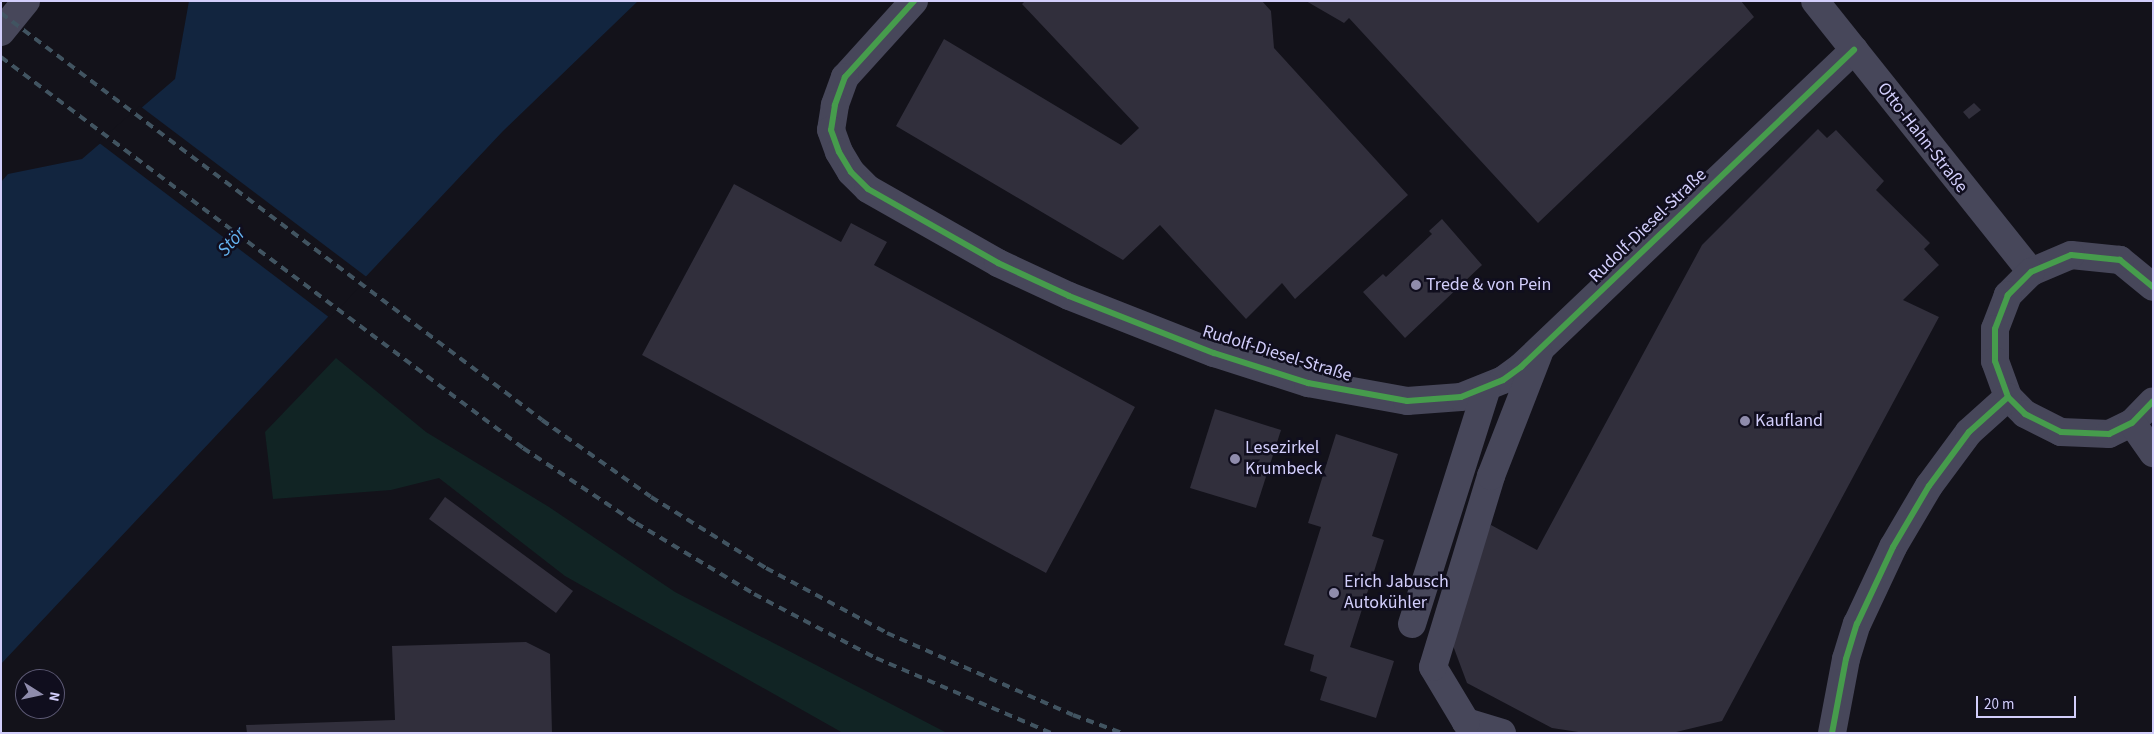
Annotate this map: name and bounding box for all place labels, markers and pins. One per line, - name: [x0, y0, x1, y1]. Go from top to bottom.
- place label: Trede & von Pein: [1426, 274, 1551, 296]
- marker: Trede & von Pein: [1410, 279, 1422, 291]
- place label: Kaufland: [1755, 410, 1823, 432]
- marker: Kaufland: [1739, 415, 1751, 427]
- place label: Lesezirkel Krumbeck: [1245, 438, 1322, 480]
- marker: Lesezirkel Krumbeck: [1229, 453, 1241, 465]
- place label: Erich Jabusch Autokühler: [1344, 572, 1449, 614]
- marker: Erich Jabusch Autokühler: [1328, 587, 1340, 599]

